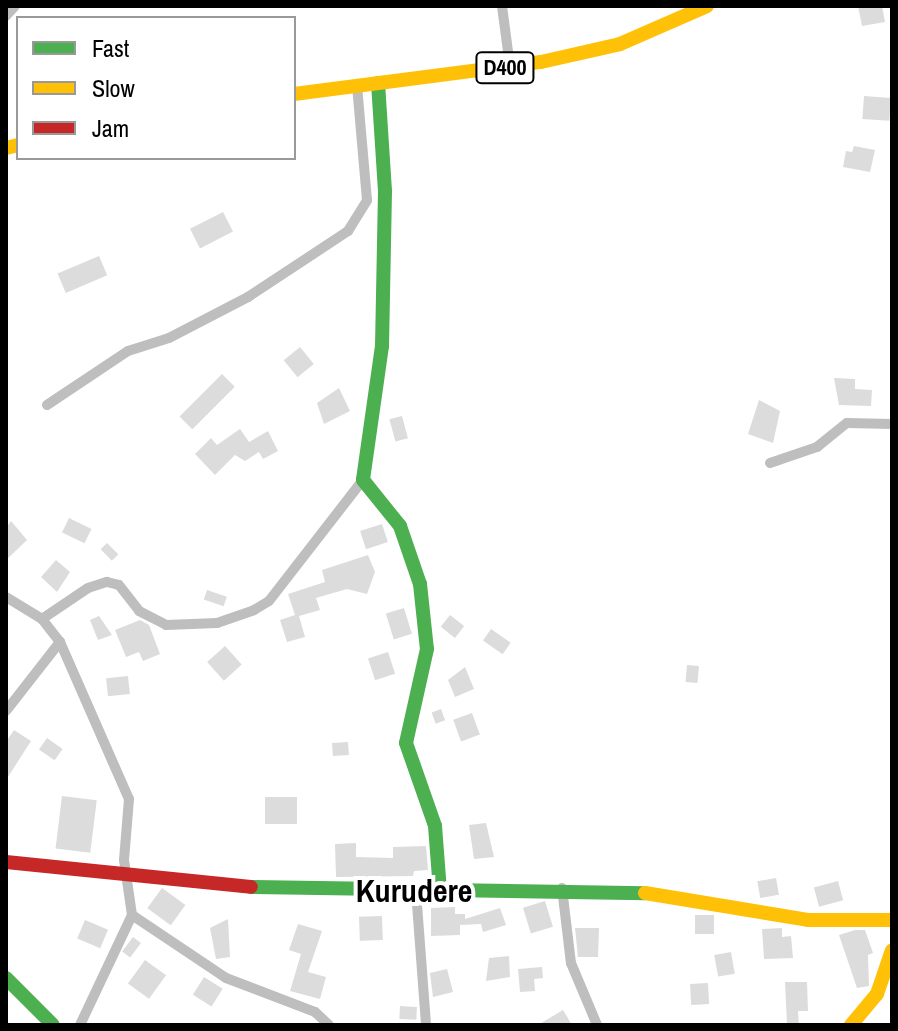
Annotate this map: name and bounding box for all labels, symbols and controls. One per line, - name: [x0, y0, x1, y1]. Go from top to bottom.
- legend: [16, 16, 296, 160]
- text: Fast: [92, 32, 129, 64]
- road number: D400: [475, 50, 535, 86]
- text: Slow: [92, 72, 135, 104]
- text: Jam: [92, 112, 129, 144]
- district label: Kurudere: [356, 872, 472, 910]

